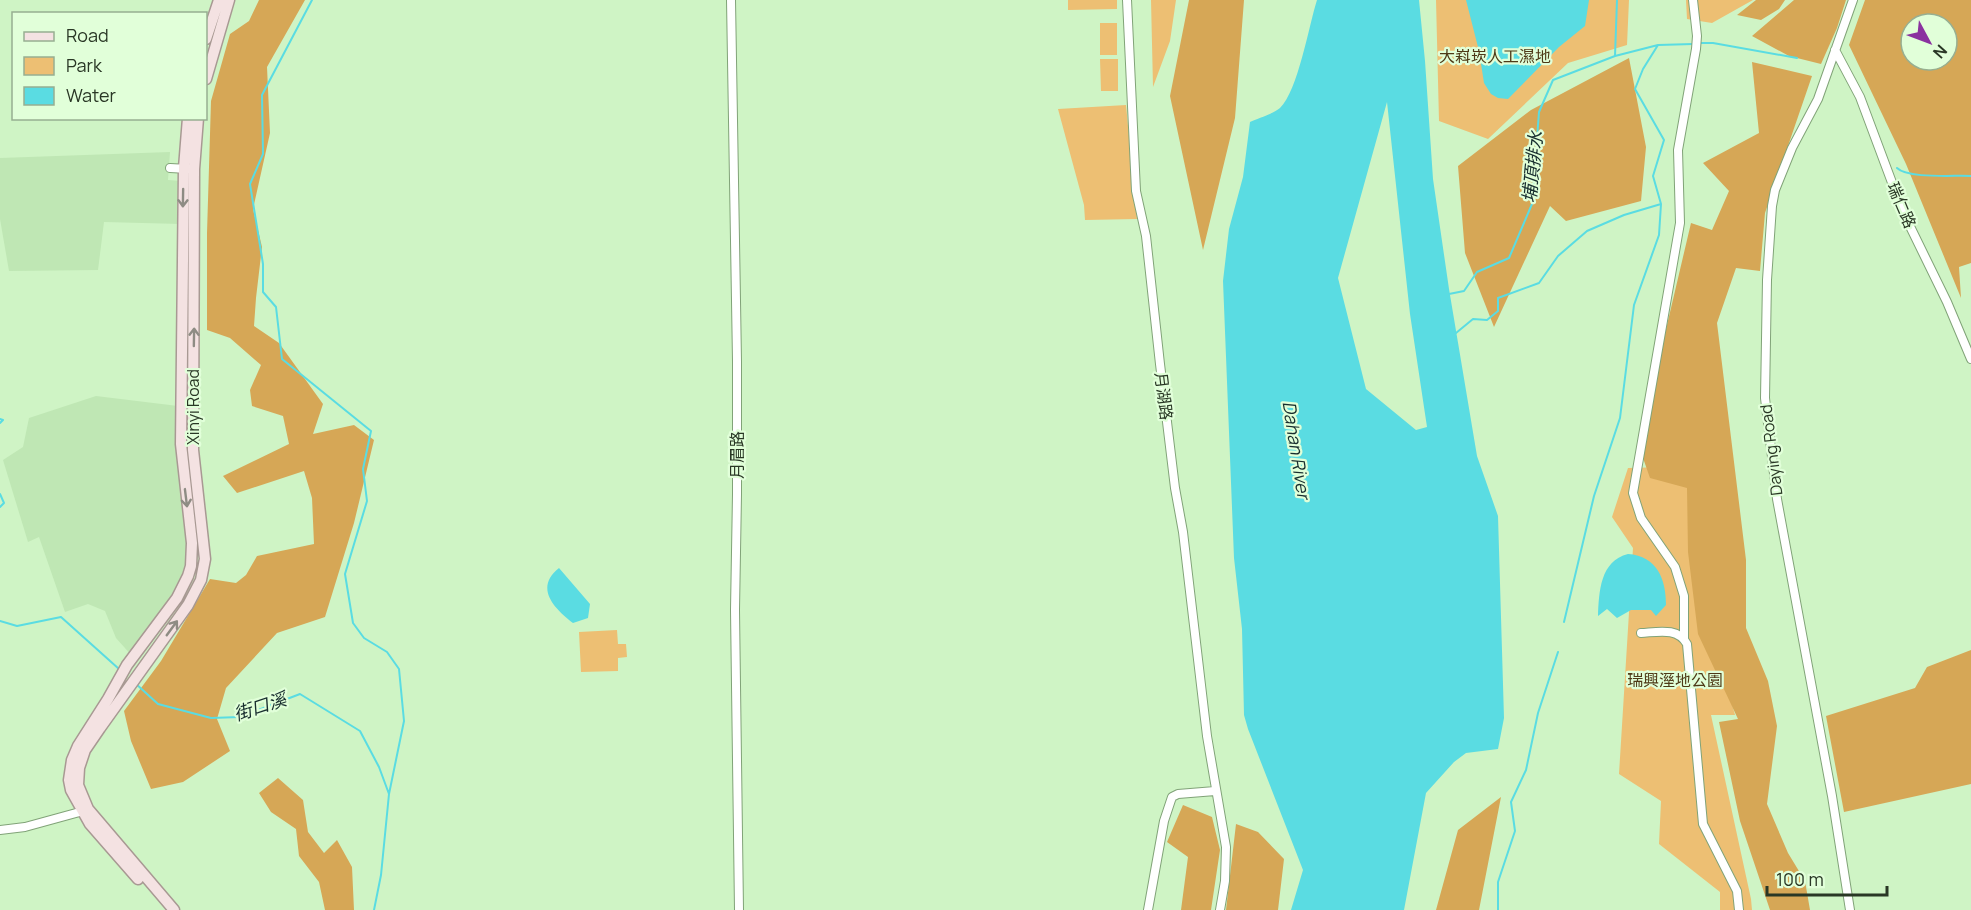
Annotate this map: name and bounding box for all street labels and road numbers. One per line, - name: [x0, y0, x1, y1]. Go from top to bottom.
- street label: 瑞仁路: [1882, 179, 1922, 231]
- street label: Xinyi Road: [182, 369, 204, 445]
- street label: 月湖路: [1150, 371, 1178, 421]
- street label: Daying Road: [1755, 403, 1787, 497]
- street label: 月眉路: [726, 431, 748, 479]

